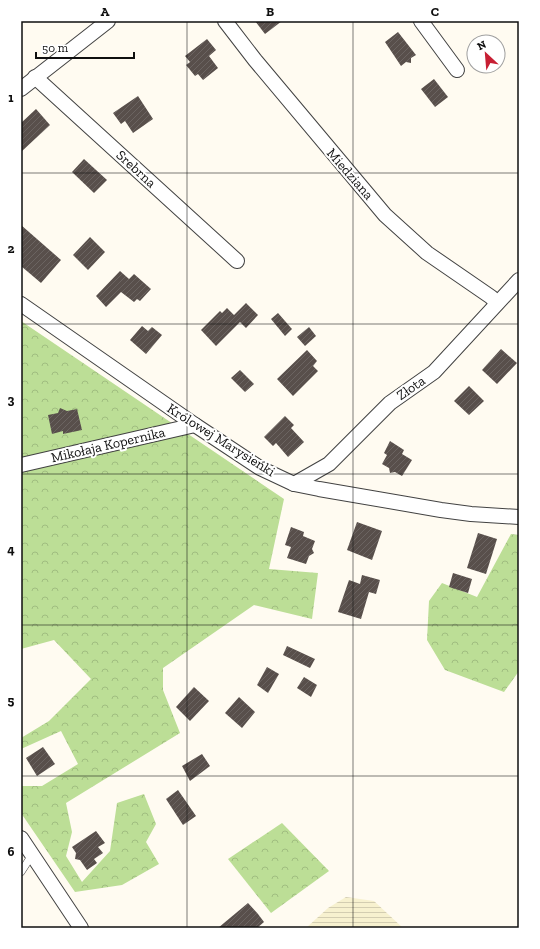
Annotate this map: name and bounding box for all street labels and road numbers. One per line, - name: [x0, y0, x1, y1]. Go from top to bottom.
- street label: Miedziana: [323, 145, 377, 203]
- street label: Srebrna: [112, 147, 160, 192]
- street label: Złota: [393, 372, 429, 404]
- street label: Królowej Marysieńki: [164, 400, 278, 480]
- street label: Mikołaja Kopernika: [49, 424, 167, 466]

